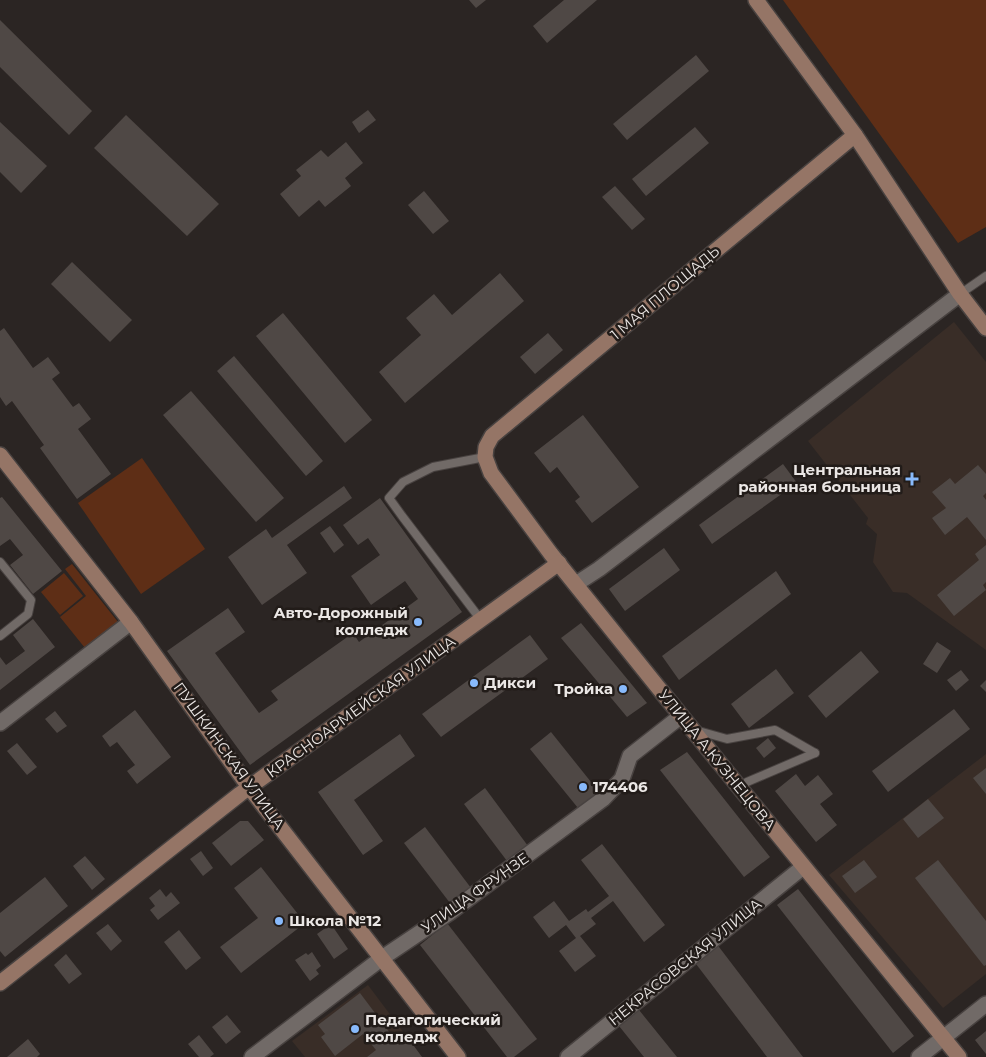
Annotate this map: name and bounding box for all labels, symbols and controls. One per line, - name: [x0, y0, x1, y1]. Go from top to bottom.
- street label: 1 МАЯ ПЛОЩАДЬ: [606, 241, 723, 344]
- place label: Центральная районная больница: [738, 460, 901, 496]
- marker: Центральная районная больница: [905, 472, 919, 486]
- place label: Авто-Дорожный колледж: [274, 603, 408, 639]
- marker: Авто-Дорожный колледж: [412, 616, 424, 628]
- street label: КРАСНОАРМЕЙСКАЯ УЛИЦА: [262, 632, 459, 782]
- place label: Дикси: [484, 673, 536, 692]
- marker: Дикси: [468, 677, 480, 689]
- street label: ПУШКИНСКАЯ УЛИЦА: [170, 678, 289, 833]
- place label: Тройка: [554, 679, 613, 698]
- marker: Тройка: [617, 683, 629, 695]
- street label: УЛИЦА А.КУЗНЕЦОВА: [655, 685, 780, 834]
- place label: 174406: [593, 777, 648, 796]
- marker: 174406: [577, 781, 589, 793]
- street label: УЛИЦА ФРУНЗЕ: [417, 848, 532, 937]
- street label: НЕКРАСОВСКАЯ УЛИЦА: [604, 894, 765, 1029]
- place label: Школа №12: [289, 911, 381, 930]
- marker: Школа №12: [273, 915, 285, 927]
- place label: Педагогический колледж: [365, 1010, 501, 1046]
- marker: Педагогический колледж: [349, 1023, 361, 1035]

